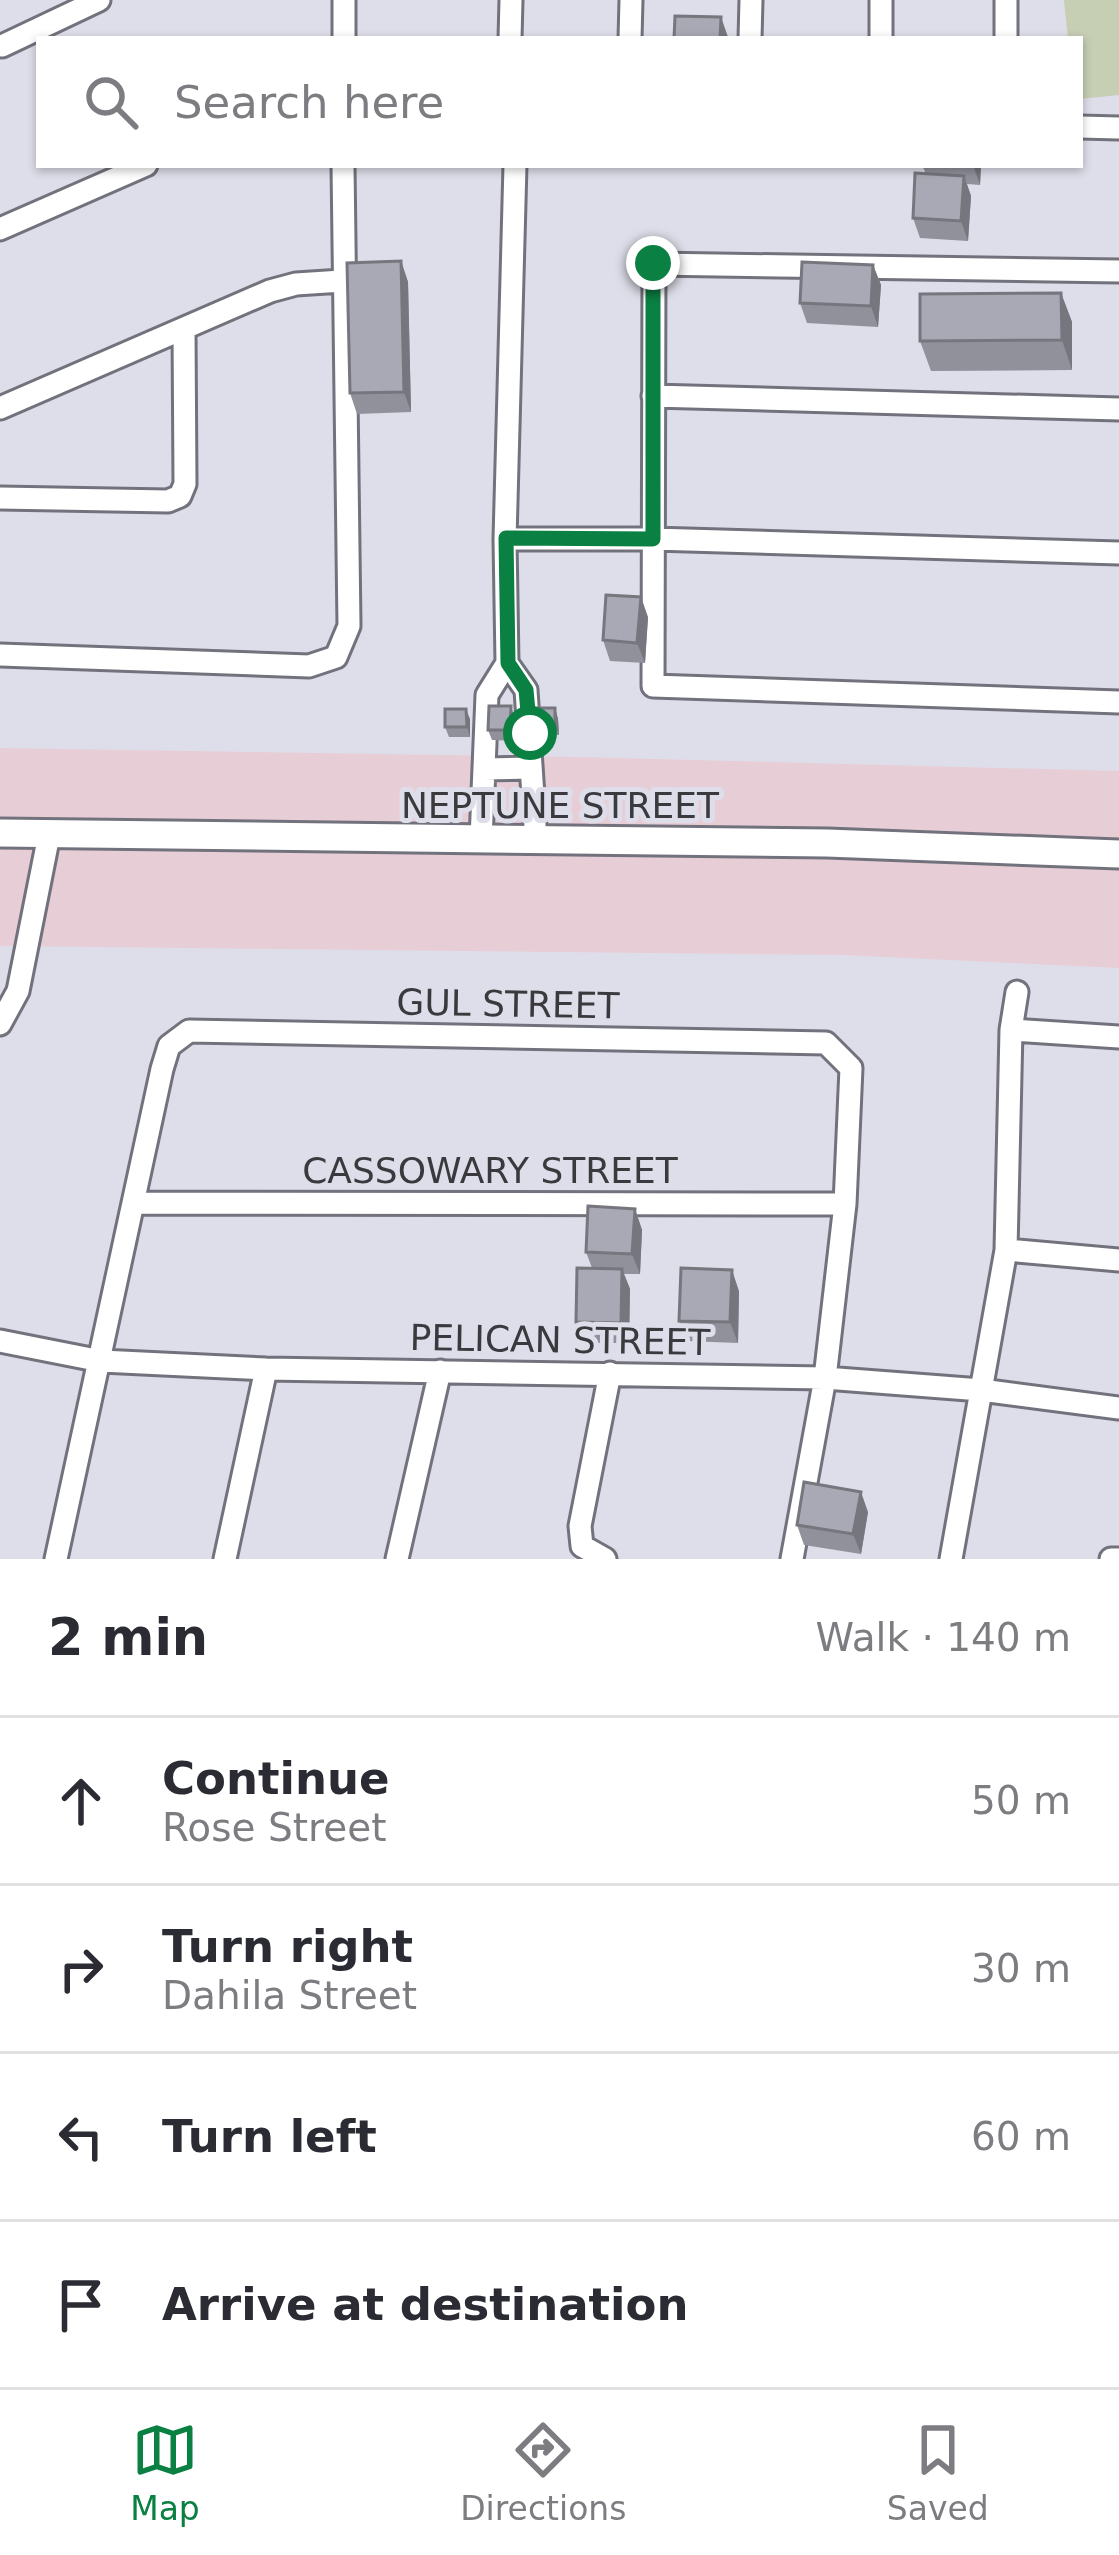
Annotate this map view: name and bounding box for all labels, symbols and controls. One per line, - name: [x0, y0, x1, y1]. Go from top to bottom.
- search box: [36, 36, 1083, 168]
- icon: search: [78, 69, 144, 135]
- text: Search here: [174, 76, 444, 129]
- route end: [626, 236, 680, 290]
- route start: [503, 706, 557, 760]
- street label: NEPTUNE STREET: [401, 785, 720, 826]
- street label: GUL STREET: [396, 982, 621, 1026]
- street label: CASSOWARY STREET: [302, 1150, 679, 1191]
- street label: PELICAN STREET: [409, 1317, 712, 1363]
- text: 2 min: [48, 1608, 208, 1667]
- text: Walk · 140 m: [816, 1615, 1071, 1660]
- text: Continue: [162, 1752, 390, 1805]
- icon: ahead: [48, 1768, 114, 1834]
- text: 50 m: [971, 1778, 1071, 1823]
- text: Rose Street: [162, 1805, 386, 1850]
- text: Turn right: [162, 1920, 413, 1973]
- icon: right: [48, 1936, 114, 2002]
- text: 30 m: [971, 1946, 1071, 1991]
- text: Dahila Street: [162, 1973, 417, 2018]
- icon: left: [48, 2104, 114, 2170]
- text: Turn left: [162, 2110, 377, 2163]
- text: 60 m: [971, 2114, 1071, 2159]
- icon: arrive: [48, 2272, 114, 2338]
- text: Arrive at destination: [162, 2278, 688, 2331]
- tab: Map: [130, 2417, 200, 2528]
- tab: Directions: [460, 2417, 626, 2528]
- tab: Saved: [887, 2417, 989, 2528]

